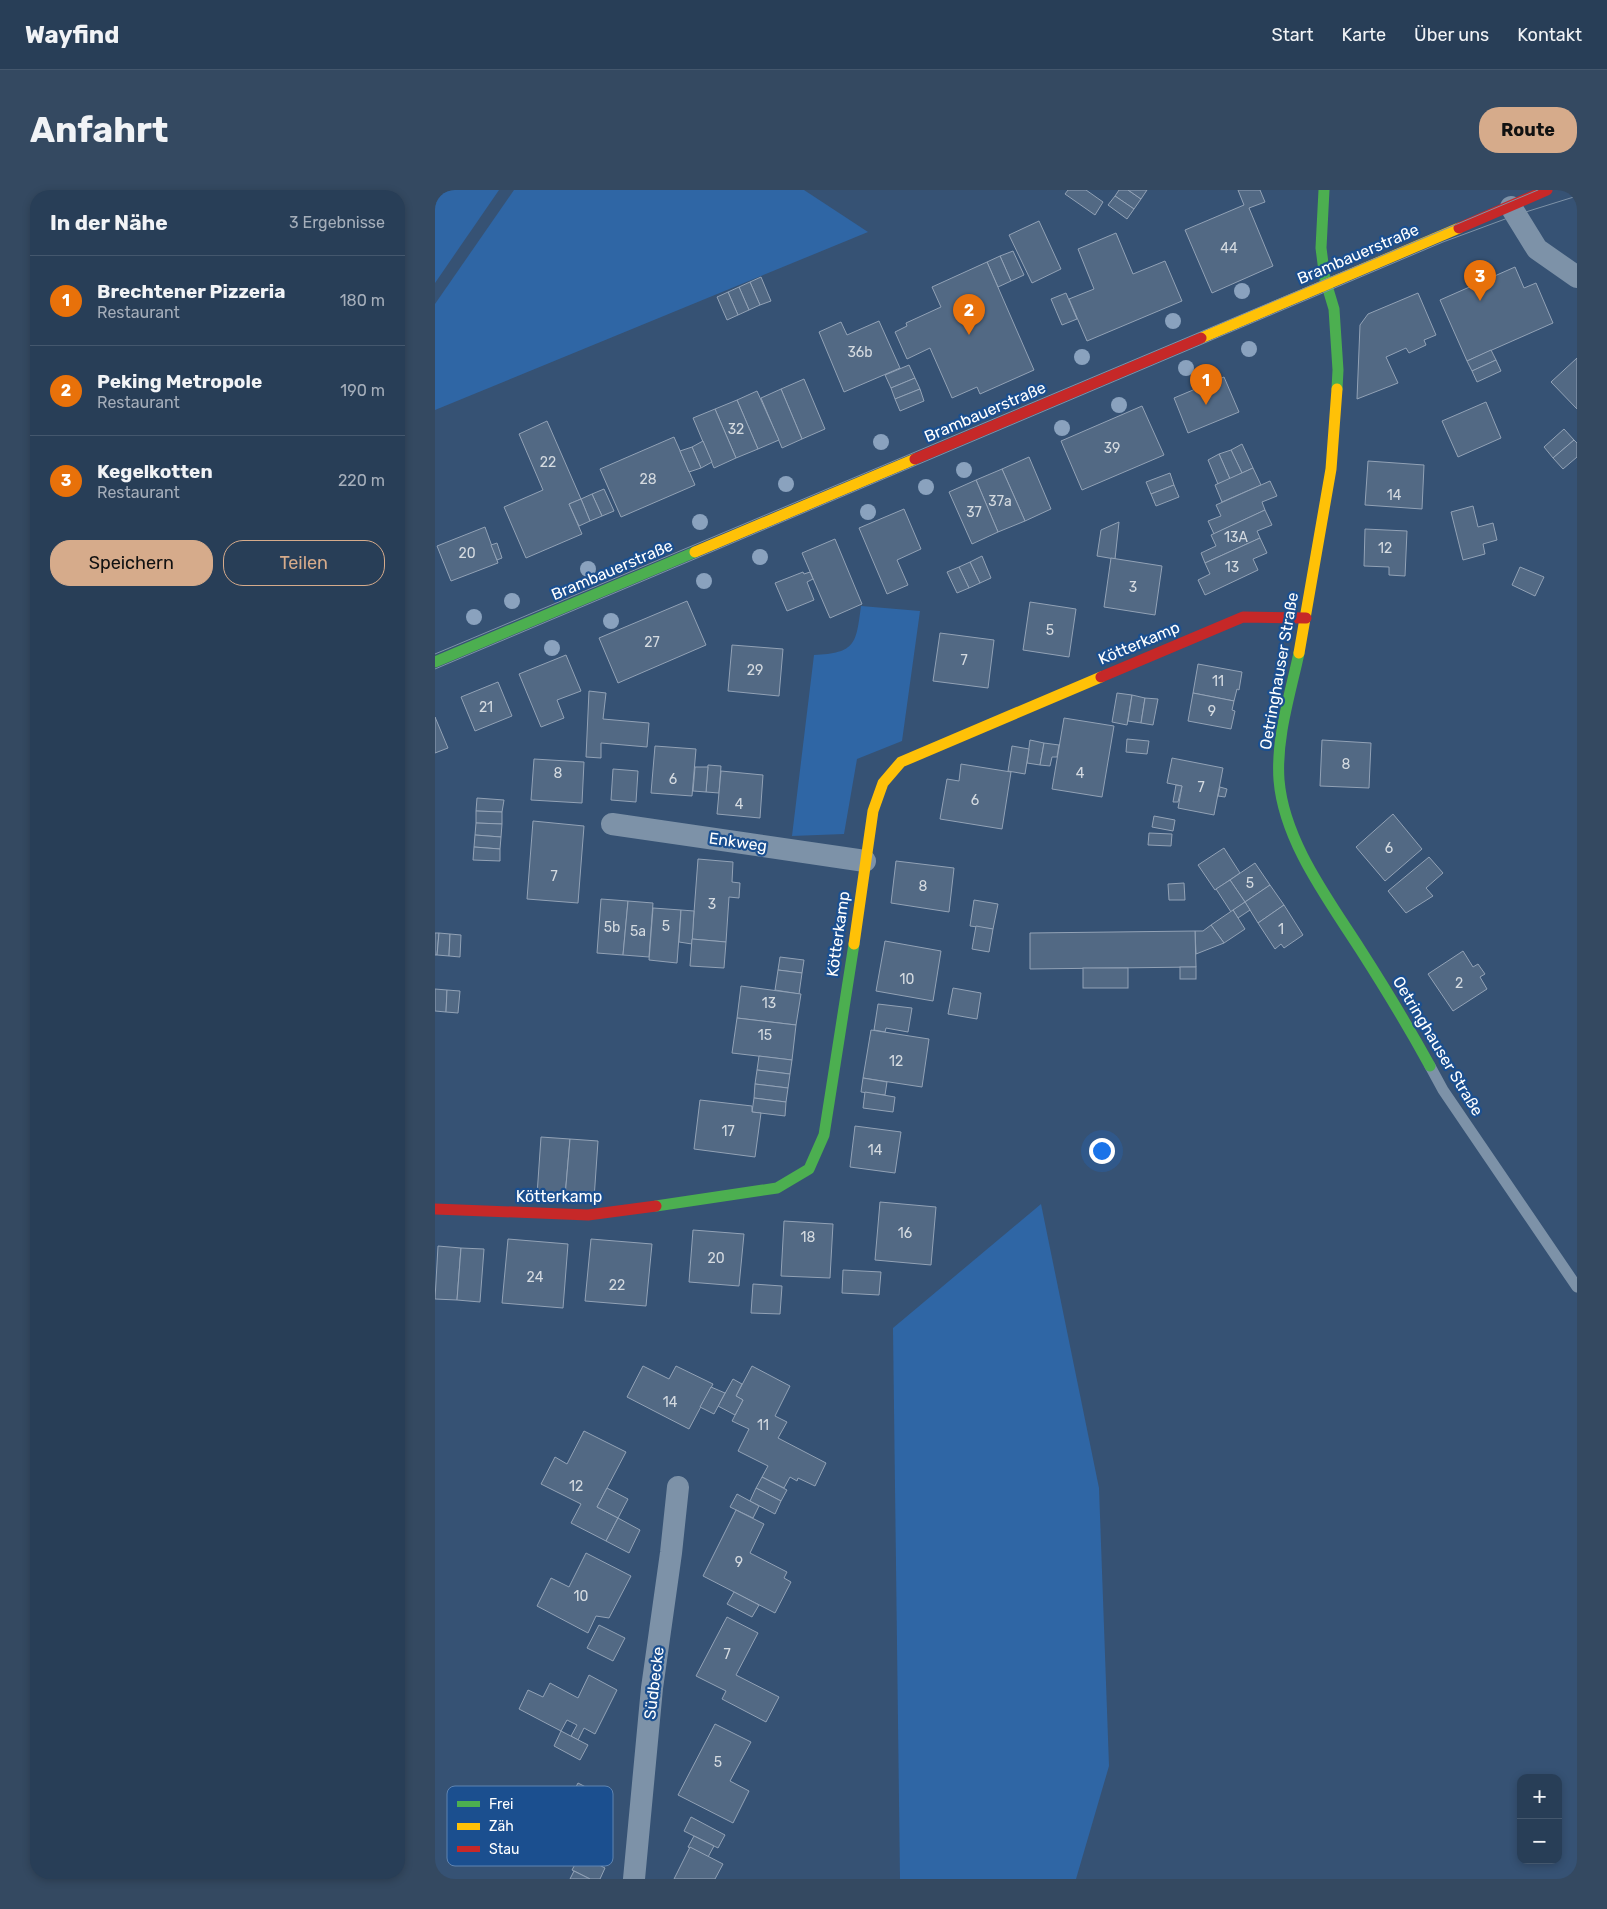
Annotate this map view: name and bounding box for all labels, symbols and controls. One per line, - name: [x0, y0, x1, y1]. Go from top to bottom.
- text: Wayfind: [25, 21, 119, 49]
- text: Start: [1271, 24, 1314, 46]
- text: Karte: [1342, 24, 1386, 46]
- text: Über uns: [1414, 24, 1489, 46]
- text: Kontakt: [1517, 24, 1582, 46]
- button: Route: [1479, 107, 1577, 153]
- text: Anfahrt: [30, 109, 168, 151]
- text: In der Nähe: [50, 210, 168, 235]
- text: 3 Ergebnisse: [289, 213, 385, 232]
- street label: Brambauerstraße: [1294, 220, 1422, 288]
- house number: 44: [1220, 240, 1238, 257]
- pin: 3: [1464, 260, 1496, 301]
- text: Brechtener Pizzeria: [97, 280, 285, 303]
- text: 1: [62, 291, 70, 310]
- text: 180 m: [340, 291, 385, 310]
- pin: 2: [953, 294, 985, 335]
- text: Restaurant: [97, 303, 180, 322]
- house number: 36b: [847, 344, 873, 361]
- pin: 1: [1190, 364, 1222, 405]
- text: Peking Metropole: [97, 370, 262, 393]
- street label: Brambauerstraße: [921, 378, 1049, 446]
- text: 2: [61, 381, 71, 400]
- text: 190 m: [340, 381, 385, 400]
- text: Restaurant: [97, 393, 180, 412]
- house number: 32: [728, 421, 744, 438]
- house number: 39: [1104, 440, 1120, 457]
- house number: 22: [540, 454, 556, 471]
- text: Kegelkotten: [97, 460, 213, 483]
- text: 3: [61, 471, 71, 490]
- text: 220 m: [338, 471, 385, 490]
- house number: 28: [639, 471, 657, 488]
- text: Restaurant: [97, 483, 180, 502]
- house number: 14: [1387, 487, 1402, 504]
- house number: 37a: [988, 493, 1012, 510]
- house number: 37: [966, 504, 982, 521]
- house number: 13A: [1224, 529, 1249, 546]
- street label: Brambauerstraße: [548, 536, 676, 604]
- button: Speichern: [50, 540, 213, 586]
- button: Teilen: [223, 540, 385, 586]
- house number: 12: [1378, 540, 1392, 557]
- house number: 20: [458, 545, 476, 562]
- house number: 13: [1225, 559, 1239, 576]
- house number: 3: [1129, 579, 1137, 596]
- street label: Oetringhauser Straße: [1256, 591, 1302, 751]
- street label: Kötterkamp: [1095, 617, 1183, 669]
- house number: 5: [1046, 622, 1054, 639]
- house number: 27: [644, 634, 660, 651]
- house number: 7: [960, 652, 968, 669]
- house number: 29: [747, 662, 763, 679]
- house number: 11: [1212, 673, 1224, 690]
- house number: 21: [479, 699, 493, 716]
- house number: 9: [1208, 703, 1216, 720]
- house number: 8: [1342, 756, 1351, 773]
- house number: 8: [554, 765, 563, 782]
- house number: 4: [1076, 765, 1085, 782]
- house number: 6: [669, 771, 677, 788]
- house number: 7: [1197, 779, 1205, 796]
- house number: 6: [971, 792, 979, 809]
- house number: 4: [735, 796, 744, 813]
- street label: Enkweg: [708, 829, 768, 855]
- house number: 6: [1385, 840, 1393, 857]
- house number: 7: [550, 868, 558, 885]
- house number: 5: [1246, 875, 1254, 892]
- house number: 8: [919, 878, 928, 895]
- street label: Kötterkamp: [823, 890, 853, 978]
- house number: 3: [708, 896, 716, 913]
- house number: 5: [662, 918, 670, 935]
- house number: 5b: [604, 919, 620, 936]
- house number: 1: [1278, 921, 1284, 938]
- house number: 5a: [630, 923, 646, 940]
- house number: 10: [900, 971, 915, 988]
- street label: Oetringhauser Straße: [1389, 973, 1487, 1119]
- house number: 2: [1455, 975, 1463, 992]
- house number: 13: [762, 995, 776, 1012]
- house number: 15: [758, 1027, 772, 1044]
- house number: 12: [889, 1053, 903, 1070]
- house number: 17: [721, 1123, 735, 1140]
- your location: [1089, 1138, 1115, 1164]
- house number: 14: [868, 1142, 883, 1159]
- street label: Kötterkamp: [516, 1187, 602, 1206]
- house number: 16: [898, 1225, 912, 1242]
- house number: 18: [801, 1229, 816, 1246]
- house number: 20: [707, 1250, 725, 1267]
- house number: 24: [527, 1269, 544, 1286]
- house number: 22: [609, 1277, 625, 1294]
- house number: 14: [663, 1394, 678, 1411]
- house number: 11: [757, 1417, 769, 1434]
- house number: 12: [569, 1478, 583, 1495]
- house number: 9: [735, 1554, 743, 1571]
- house number: 10: [574, 1588, 589, 1605]
- street label: Südbecke: [640, 1645, 668, 1721]
- house number: 7: [723, 1646, 731, 1663]
- house number: 5: [714, 1754, 722, 1771]
- map controls: [1517, 1774, 1562, 1864]
- button: +: [1517, 1774, 1562, 1819]
- legend: [447, 1786, 613, 1866]
- text: Frei: [489, 1796, 513, 1813]
- text: Zäh: [489, 1818, 514, 1835]
- button: −: [1517, 1819, 1562, 1864]
- text: Stau: [489, 1841, 519, 1858]

